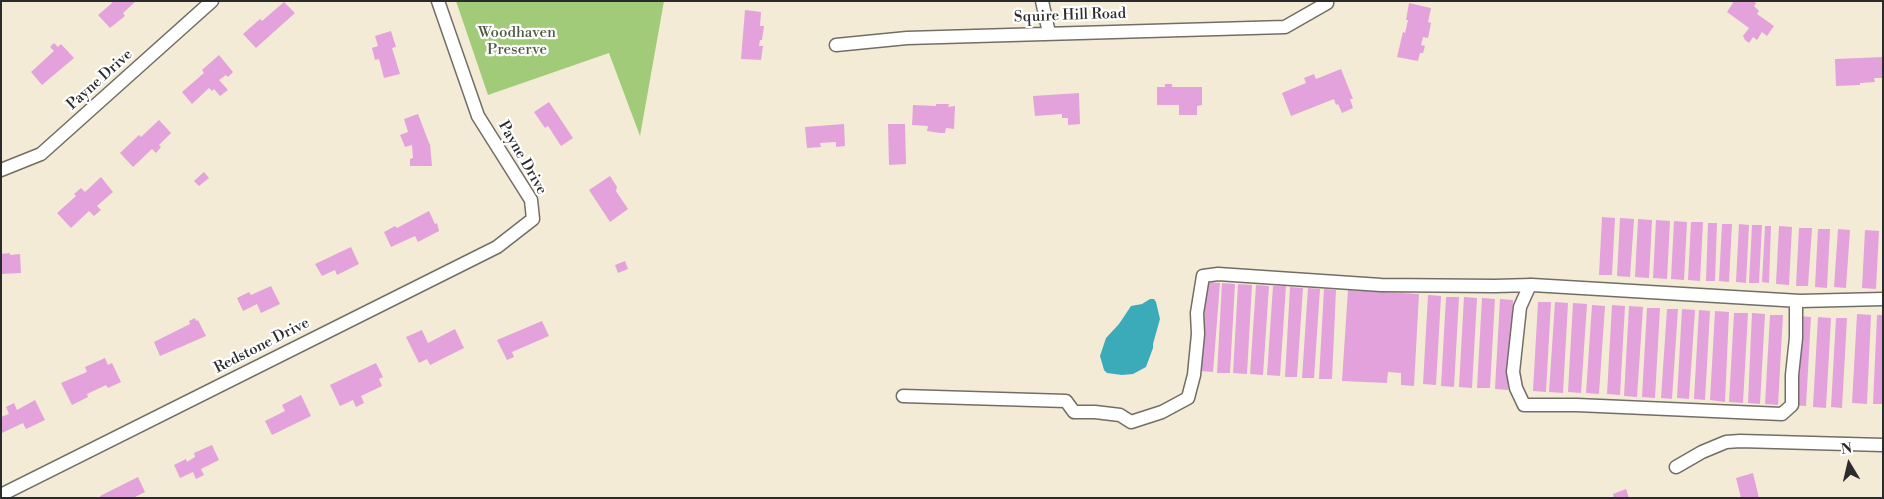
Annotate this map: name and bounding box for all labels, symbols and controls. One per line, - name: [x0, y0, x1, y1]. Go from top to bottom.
- street label: Squire Hill Road: [1014, 5, 1126, 27]
- park label: Woodhaven Preserve: [478, 24, 556, 59]
- street label: Payne Drive: [63, 46, 137, 114]
- street label: Payne Drive: [494, 118, 550, 198]
- street label: Redstone Drive: [211, 314, 313, 378]
- north arrow: [1824, 439, 1874, 489]
- text: N: [1840, 439, 1854, 459]

